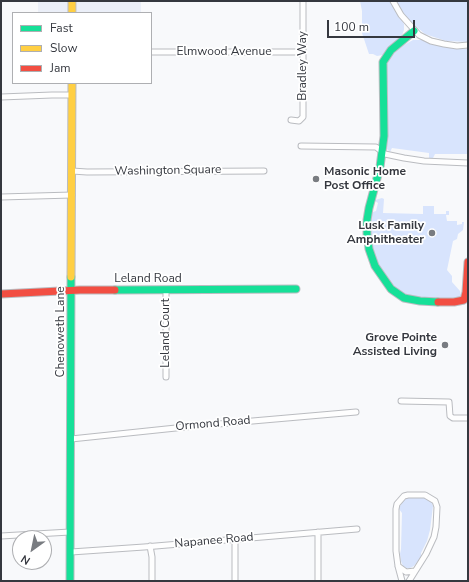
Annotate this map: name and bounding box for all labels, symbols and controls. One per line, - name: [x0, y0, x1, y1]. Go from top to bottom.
- legend: [12, 12, 152, 84]
- scale bar: [329, 12, 417, 38]
- text: 100 m: [334, 19, 369, 35]
- text: Fast: [50, 20, 73, 36]
- street label: Bradley Way: [296, 31, 310, 101]
- text: Slow: [50, 40, 78, 56]
- street label: Elmwood Avenue: [176, 45, 272, 59]
- text: Jam: [50, 60, 71, 76]
- street label: Washington Square: [114, 163, 222, 179]
- place label: Masonic Home Post Office: [324, 165, 406, 193]
- marker: Masonic Home Post Office: [311, 174, 321, 184]
- place label: Lusk Family Amphitheater: [347, 219, 424, 247]
- marker: Lusk Family Amphitheater: [427, 228, 437, 238]
- street label: Leland Road: [114, 272, 182, 286]
- street label: Chenoweth Lane: [54, 286, 68, 378]
- street label: Leland Court: [159, 298, 173, 368]
- place label: Grove Pointe Assisted Living: [353, 331, 437, 359]
- marker: Grove Pointe Assisted Living: [440, 340, 450, 350]
- street label: Ormond Road: [175, 414, 251, 434]
- north arrow: [12, 530, 52, 570]
- street label: Napanee Road: [174, 530, 254, 552]
- text: N: [18, 551, 33, 568]

